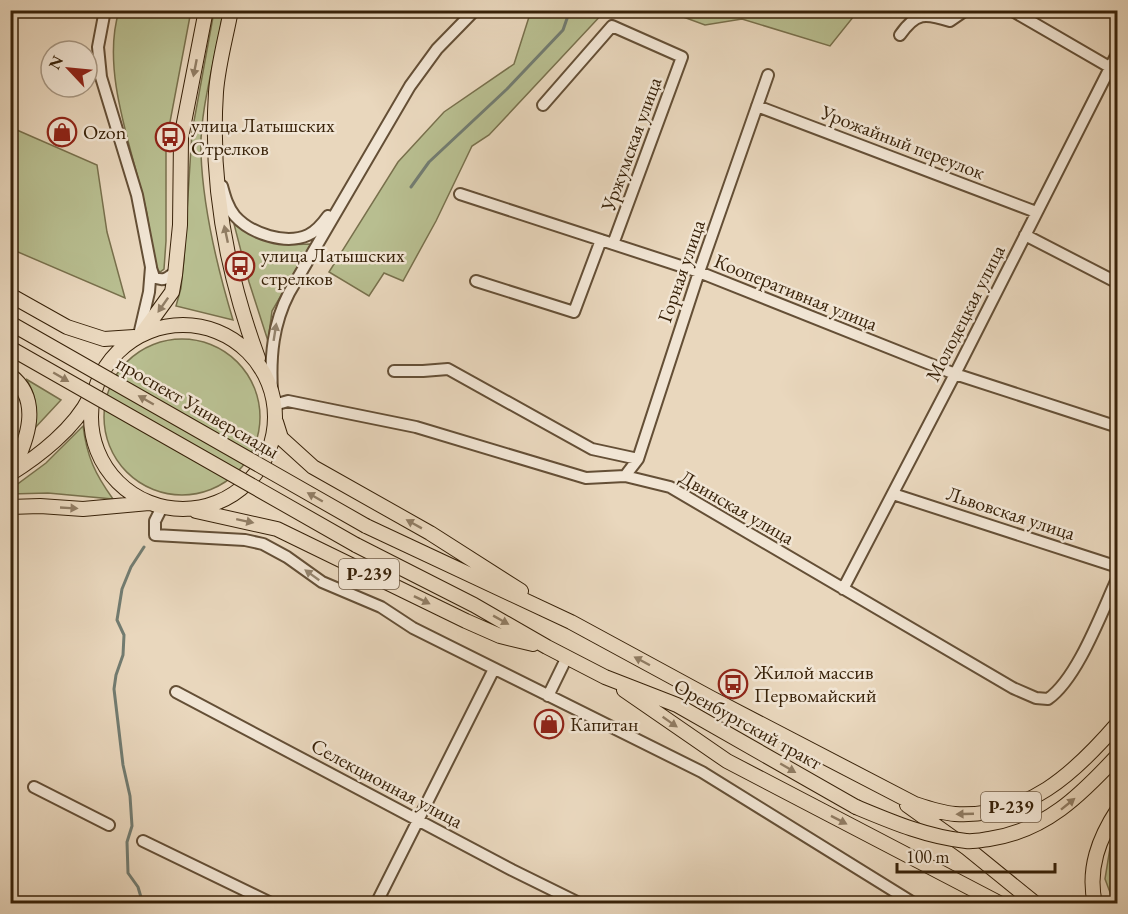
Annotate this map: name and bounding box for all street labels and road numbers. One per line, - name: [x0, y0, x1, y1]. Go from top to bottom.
- street label: Уржумская улица: [594, 73, 667, 216]
- street label: Урожайный переулок: [816, 98, 989, 185]
- street label: Горная улица: [651, 216, 711, 326]
- street label: Молодецкая улица: [919, 240, 1011, 386]
- street label: Кооперативная улица: [711, 247, 881, 337]
- street label: проспект Универсиады: [112, 350, 284, 464]
- street label: Двинская улица: [675, 464, 799, 550]
- street label: Львовская улица: [943, 480, 1079, 546]
- road number: Р-239: [339, 559, 399, 589]
- street label: Оренбургский тракт: [669, 673, 827, 775]
- street label: Селекционная улица: [307, 732, 467, 834]
- road number: Р-239: [981, 792, 1041, 822]

